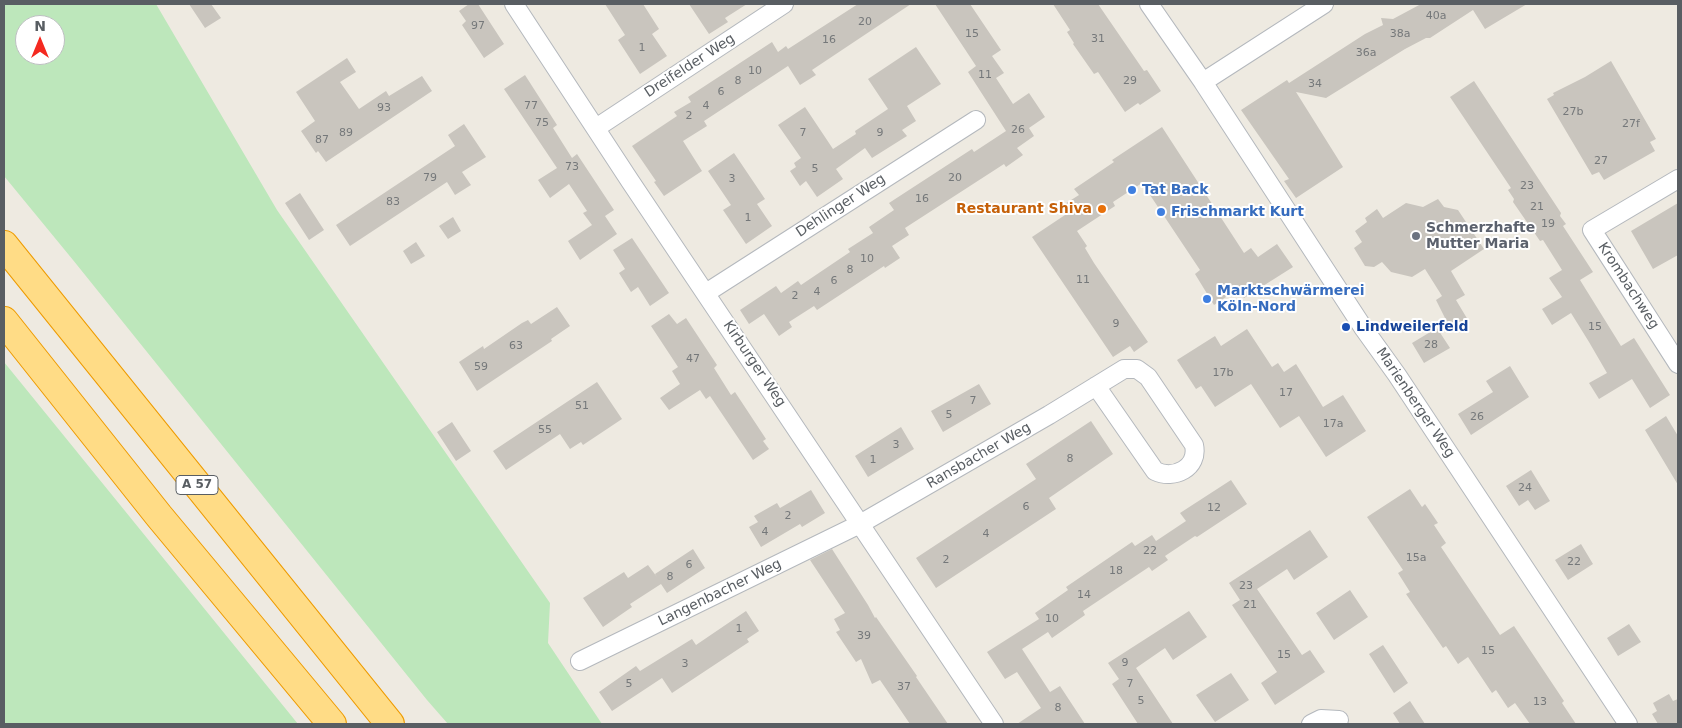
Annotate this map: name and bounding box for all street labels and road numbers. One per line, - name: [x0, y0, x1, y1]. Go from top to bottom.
- street label: Dreifelder Weg: [642, 31, 738, 101]
- street label: Dehlinger Weg: [793, 171, 889, 241]
- street label: Krombachweg: [1594, 240, 1662, 332]
- street label: Kirburger Weg: [719, 318, 789, 410]
- street label: Marienberger Weg: [1372, 345, 1458, 461]
- street label: Ransbacher Weg: [924, 419, 1034, 493]
- road number: A 57: [176, 476, 218, 494]
- street label: Langenbacher Weg: [656, 556, 784, 630]

